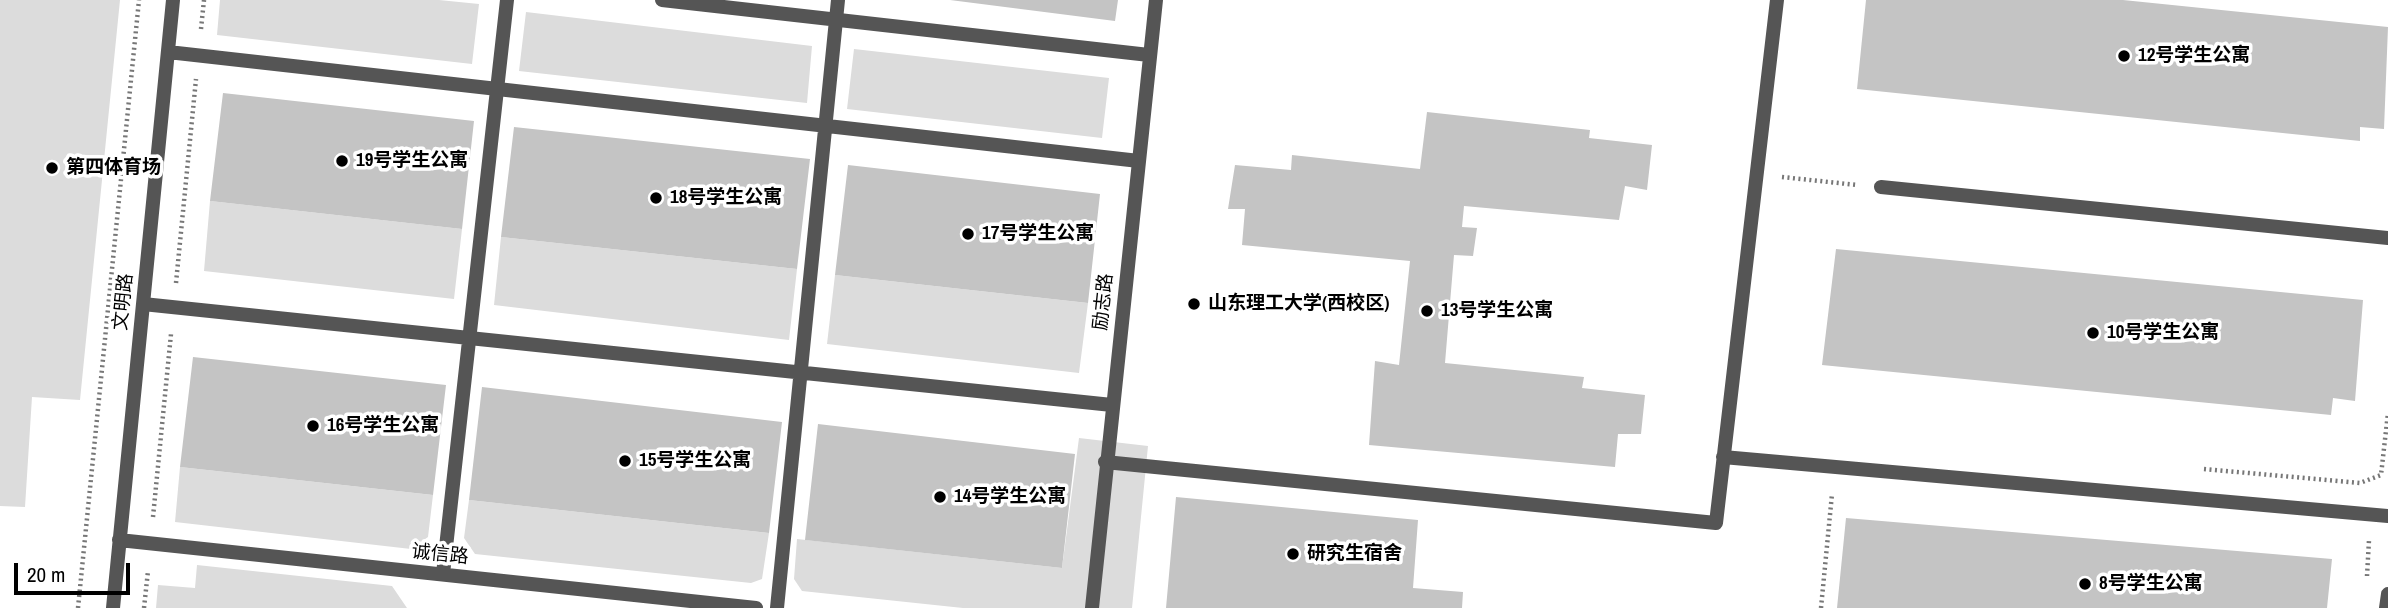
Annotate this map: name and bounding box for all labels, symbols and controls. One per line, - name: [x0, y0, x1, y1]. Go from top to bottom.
- place label: 12号学生公寓: [2138, 45, 2250, 67]
- marker: 12号学生公寓: [2116, 48, 2132, 64]
- place label: 19号学生公寓: [356, 150, 468, 172]
- marker: 19号学生公寓: [334, 153, 350, 169]
- place label: 第四体育场: [66, 157, 161, 179]
- marker: 第四体育场: [44, 160, 60, 176]
- place label: 18号学生公寓: [670, 187, 782, 209]
- marker: 18号学生公寓: [648, 190, 664, 206]
- place label: 17号学生公寓: [982, 223, 1094, 245]
- marker: 17号学生公寓: [960, 226, 976, 242]
- street label: 文明路: [110, 272, 138, 332]
- street label: 励志路: [1090, 272, 1118, 332]
- place label: 山东理工大学(西校区): [1208, 293, 1389, 315]
- marker: 山东理工大学(西校区): [1186, 296, 1202, 312]
- place label: 13号学生公寓: [1441, 300, 1553, 322]
- marker: 13号学生公寓: [1419, 303, 1435, 319]
- place label: 10号学生公寓: [2107, 322, 2219, 344]
- marker: 10号学生公寓: [2085, 325, 2101, 341]
- place label: 16号学生公寓: [327, 415, 439, 437]
- marker: 16号学生公寓: [305, 418, 321, 434]
- place label: 15号学生公寓: [639, 450, 751, 472]
- marker: 15号学生公寓: [617, 453, 633, 469]
- place label: 14号学生公寓: [954, 486, 1066, 508]
- marker: 14号学生公寓: [932, 489, 948, 505]
- street label: 诚信路: [410, 541, 470, 569]
- place label: 研究生宿舍: [1307, 543, 1402, 565]
- marker: 研究生宿舍: [1285, 546, 1301, 562]
- scale bar: [18, 548, 133, 592]
- text: 20 m: [27, 560, 65, 589]
- place label: 8号学生公寓: [2099, 573, 2203, 595]
- marker: 8号学生公寓: [2077, 576, 2093, 592]

